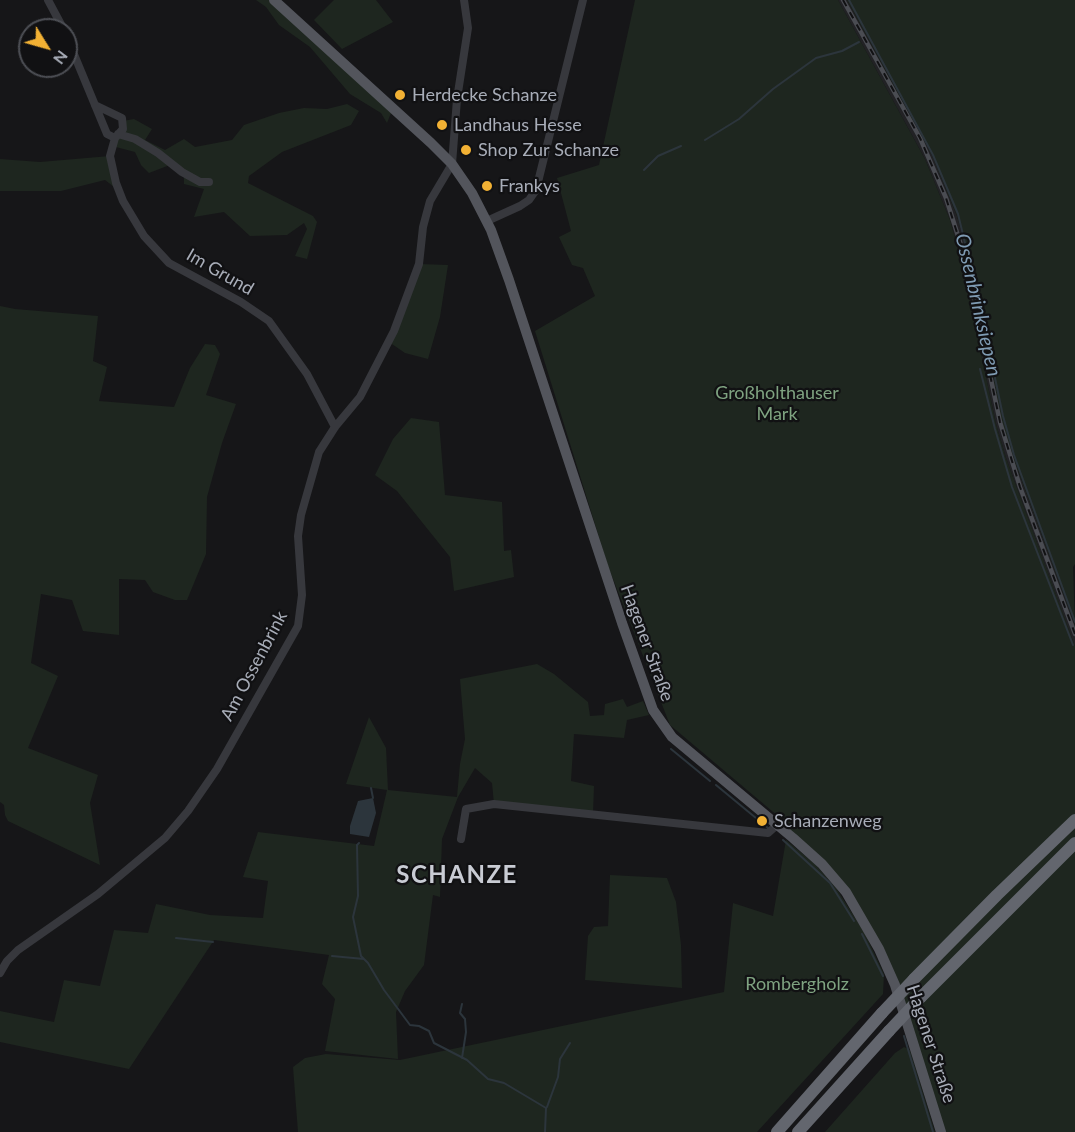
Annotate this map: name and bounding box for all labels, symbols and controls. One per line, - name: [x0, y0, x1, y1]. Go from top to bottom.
- north arrow: [18, 18, 78, 78]
- text: N: [50, 47, 72, 69]
- place label: Herdecke Schanze: [412, 84, 557, 106]
- marker: Herdecke Schanze: [393, 88, 407, 102]
- place label: Landhaus Hesse: [454, 114, 582, 136]
- marker: Landhaus Hesse: [435, 118, 449, 132]
- place label: Shop Zur Schanze: [478, 139, 619, 161]
- marker: Shop Zur Schanze: [459, 143, 473, 157]
- place label: Frankys: [499, 175, 560, 197]
- marker: Frankys: [480, 179, 494, 193]
- water label: Ossenbrinksiepen: [950, 231, 1006, 379]
- street label: Im Grund: [183, 244, 257, 300]
- park label: Großholthauser Mark: [715, 382, 839, 424]
- street label: Hagener Straße: [616, 582, 678, 704]
- street label: Am Ossenbrink: [216, 607, 292, 725]
- place label: Schanzenweg: [774, 810, 882, 832]
- marker: Schanzenweg: [755, 814, 769, 828]
- district label: SCHANZE: [396, 861, 518, 889]
- park label: Rombergholz: [745, 973, 849, 995]
- street label: Hagener Straße: [902, 982, 960, 1106]

